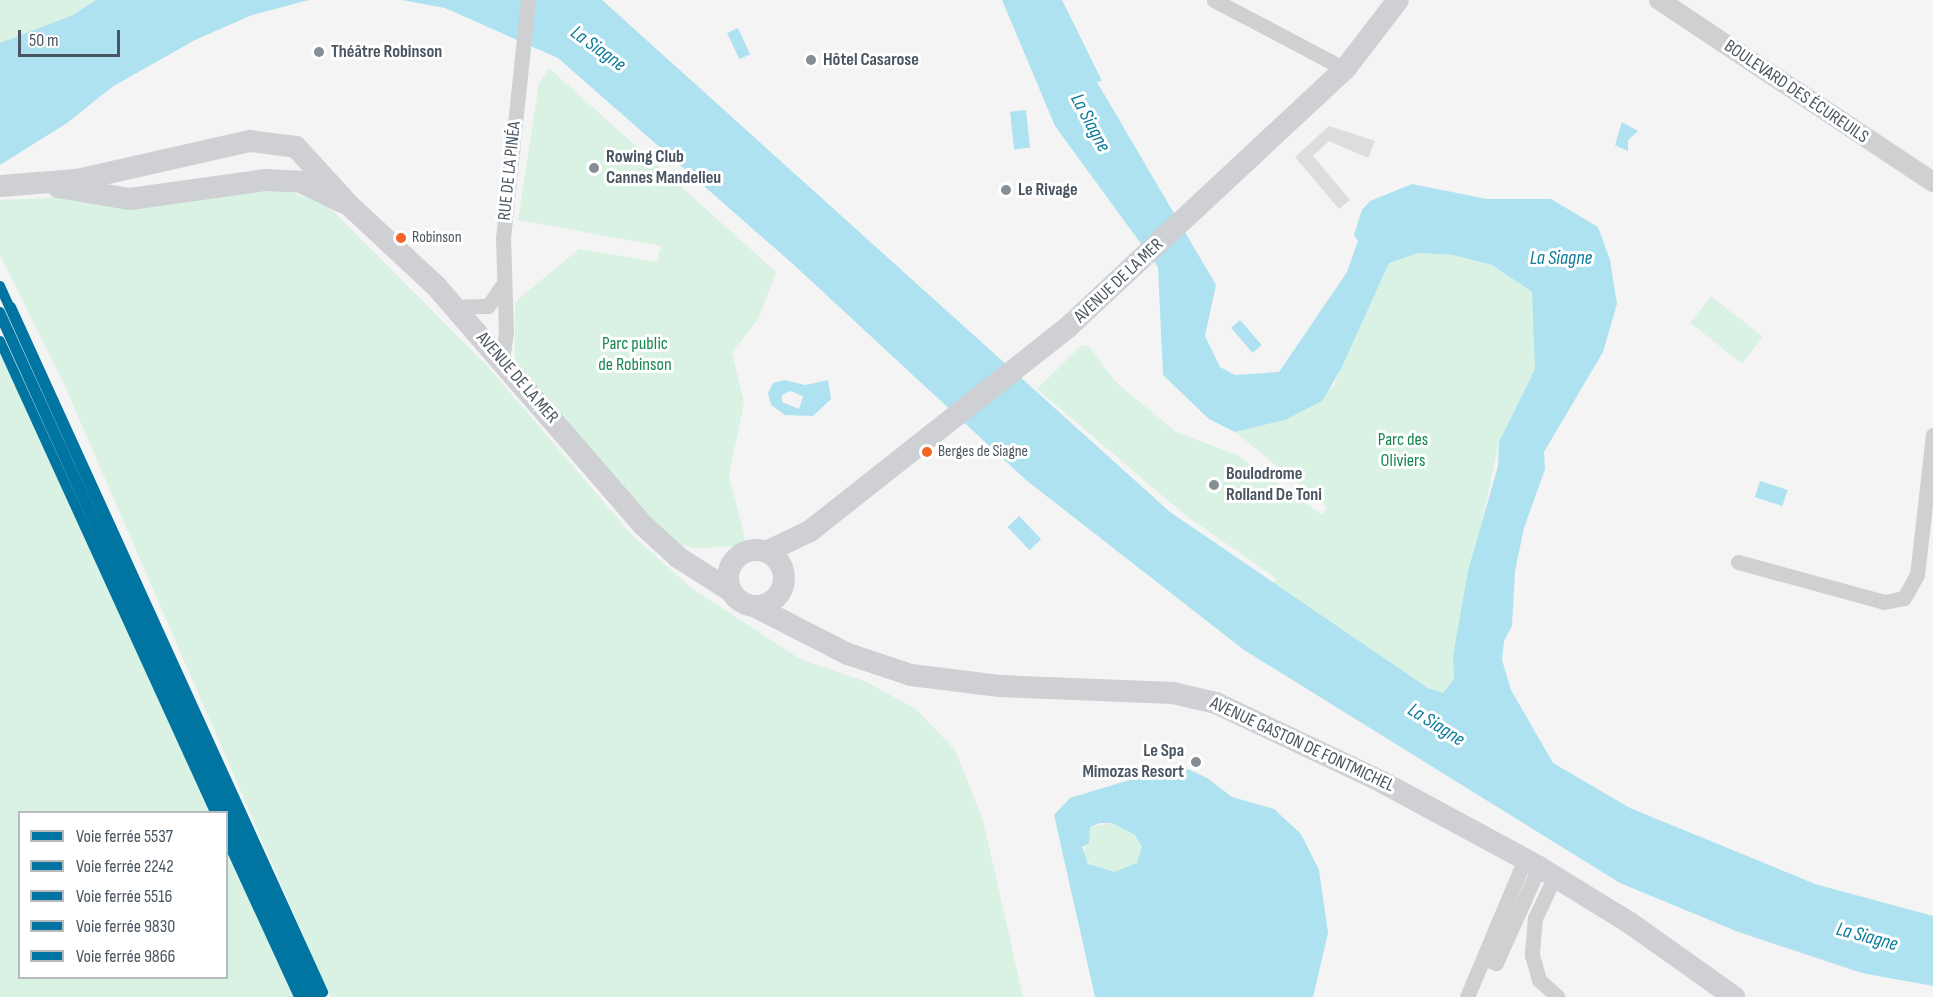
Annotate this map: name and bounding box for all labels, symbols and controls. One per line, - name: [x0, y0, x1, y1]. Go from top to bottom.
- scale bar: [21, 18, 123, 56]
- water label: La Siagne: [566, 21, 630, 77]
- text: 50 m: [29, 30, 59, 51]
- street label: BOULEVARD DES ÉCUREUILS: [1720, 36, 1872, 148]
- place label: Théâtre Robinson: [331, 41, 442, 63]
- marker: Théâtre Robinson: [312, 45, 326, 59]
- place label: Hôtel Casarose: [823, 49, 919, 71]
- marker: Hôtel Casarose: [804, 53, 818, 67]
- water label: La Siagne: [1065, 90, 1115, 156]
- street label: RUE DE LA PINÉA: [494, 120, 526, 222]
- place label: Rowing Club Cannes Mandelieu: [606, 147, 721, 190]
- marker: Rowing Club Cannes Mandelieu: [587, 161, 601, 175]
- place label: Le Rivage: [1018, 179, 1078, 201]
- marker: Le Rivage: [999, 183, 1013, 197]
- place label: Robinson: [412, 228, 462, 248]
- marker: Robinson: [395, 232, 407, 244]
- street label: AVENUE DE LA MER: [1070, 234, 1168, 328]
- water label: La Siagne: [1530, 246, 1592, 270]
- street label: AVENUE DE LA MER: [471, 328, 563, 428]
- park label: Parc public de Robinson: [598, 334, 672, 376]
- park label: Parc des Oliviers: [1378, 430, 1428, 472]
- place label: Berges de Siagne: [938, 442, 1028, 462]
- marker: Berges de Siagne: [921, 446, 933, 458]
- place label: Boulodrome Rolland De Toni: [1226, 464, 1322, 506]
- marker: Boulodrome Rolland De Toni: [1207, 478, 1221, 492]
- street label: AVENUE GASTON DE FONTMICHEL: [1206, 693, 1398, 797]
- water label: La Siagne: [1403, 698, 1469, 752]
- place label: Le Spa Mimozas Resort: [1082, 741, 1184, 783]
- marker: Le Spa Mimozas Resort: [1189, 755, 1203, 769]
- legend: [18, 811, 228, 979]
- text: Voie ferrée 5537: [76, 826, 173, 847]
- text: Voie ferrée 2242: [76, 856, 174, 877]
- text: Voie ferrée 5516: [76, 886, 173, 907]
- text: Voie ferrée 9830: [76, 916, 175, 937]
- water label: La Siagne: [1834, 917, 1900, 957]
- text: Voie ferrée 9866: [76, 946, 176, 967]

